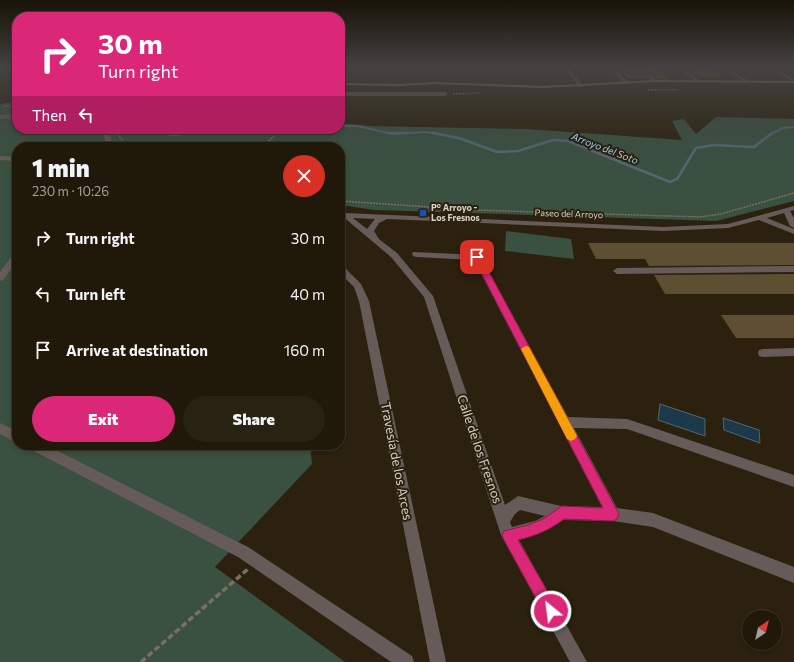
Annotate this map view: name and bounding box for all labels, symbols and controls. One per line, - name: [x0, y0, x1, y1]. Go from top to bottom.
- text: 30 m: [98, 26, 163, 60]
- icon: right: [32, 28, 84, 80]
- text: Turn right: [98, 60, 178, 82]
- icon: left: [75, 104, 97, 126]
- text: Then: [32, 106, 67, 124]
- water label: Arroyo del Soto: [569, 129, 640, 166]
- text: 1 min: [32, 153, 90, 182]
- button: close: [283, 155, 325, 197]
- text: 230 m · 10:26: [32, 183, 109, 199]
- place label: Pº Arroyo - Los Fresnos: [431, 202, 480, 223]
- street label: Paseo del Arroyo: [535, 207, 603, 220]
- marker: Pº Arroyo - Los Fresnos: [418, 208, 428, 218]
- icon: right: [32, 227, 54, 249]
- text: Turn right: [66, 229, 135, 247]
- text: 30 m: [291, 229, 325, 247]
- pin: [460, 240, 494, 274]
- icon: arrive: [466, 246, 488, 268]
- icon: left: [32, 283, 54, 305]
- text: Turn left: [66, 285, 125, 303]
- text: 40 m: [290, 285, 325, 303]
- icon: arrive: [32, 339, 54, 361]
- text: Arrive at destination: [66, 341, 208, 359]
- text: 160 m: [284, 341, 325, 359]
- street label: Calle de los Fresnos: [454, 393, 506, 506]
- button: Exit: [32, 396, 175, 442]
- button: Share: [183, 396, 325, 442]
- street label: Travesía de los Arces: [378, 401, 416, 522]
- position arrow: [530, 590, 572, 632]
- north arrow: [742, 610, 782, 650]
- map controls: [742, 610, 782, 650]

